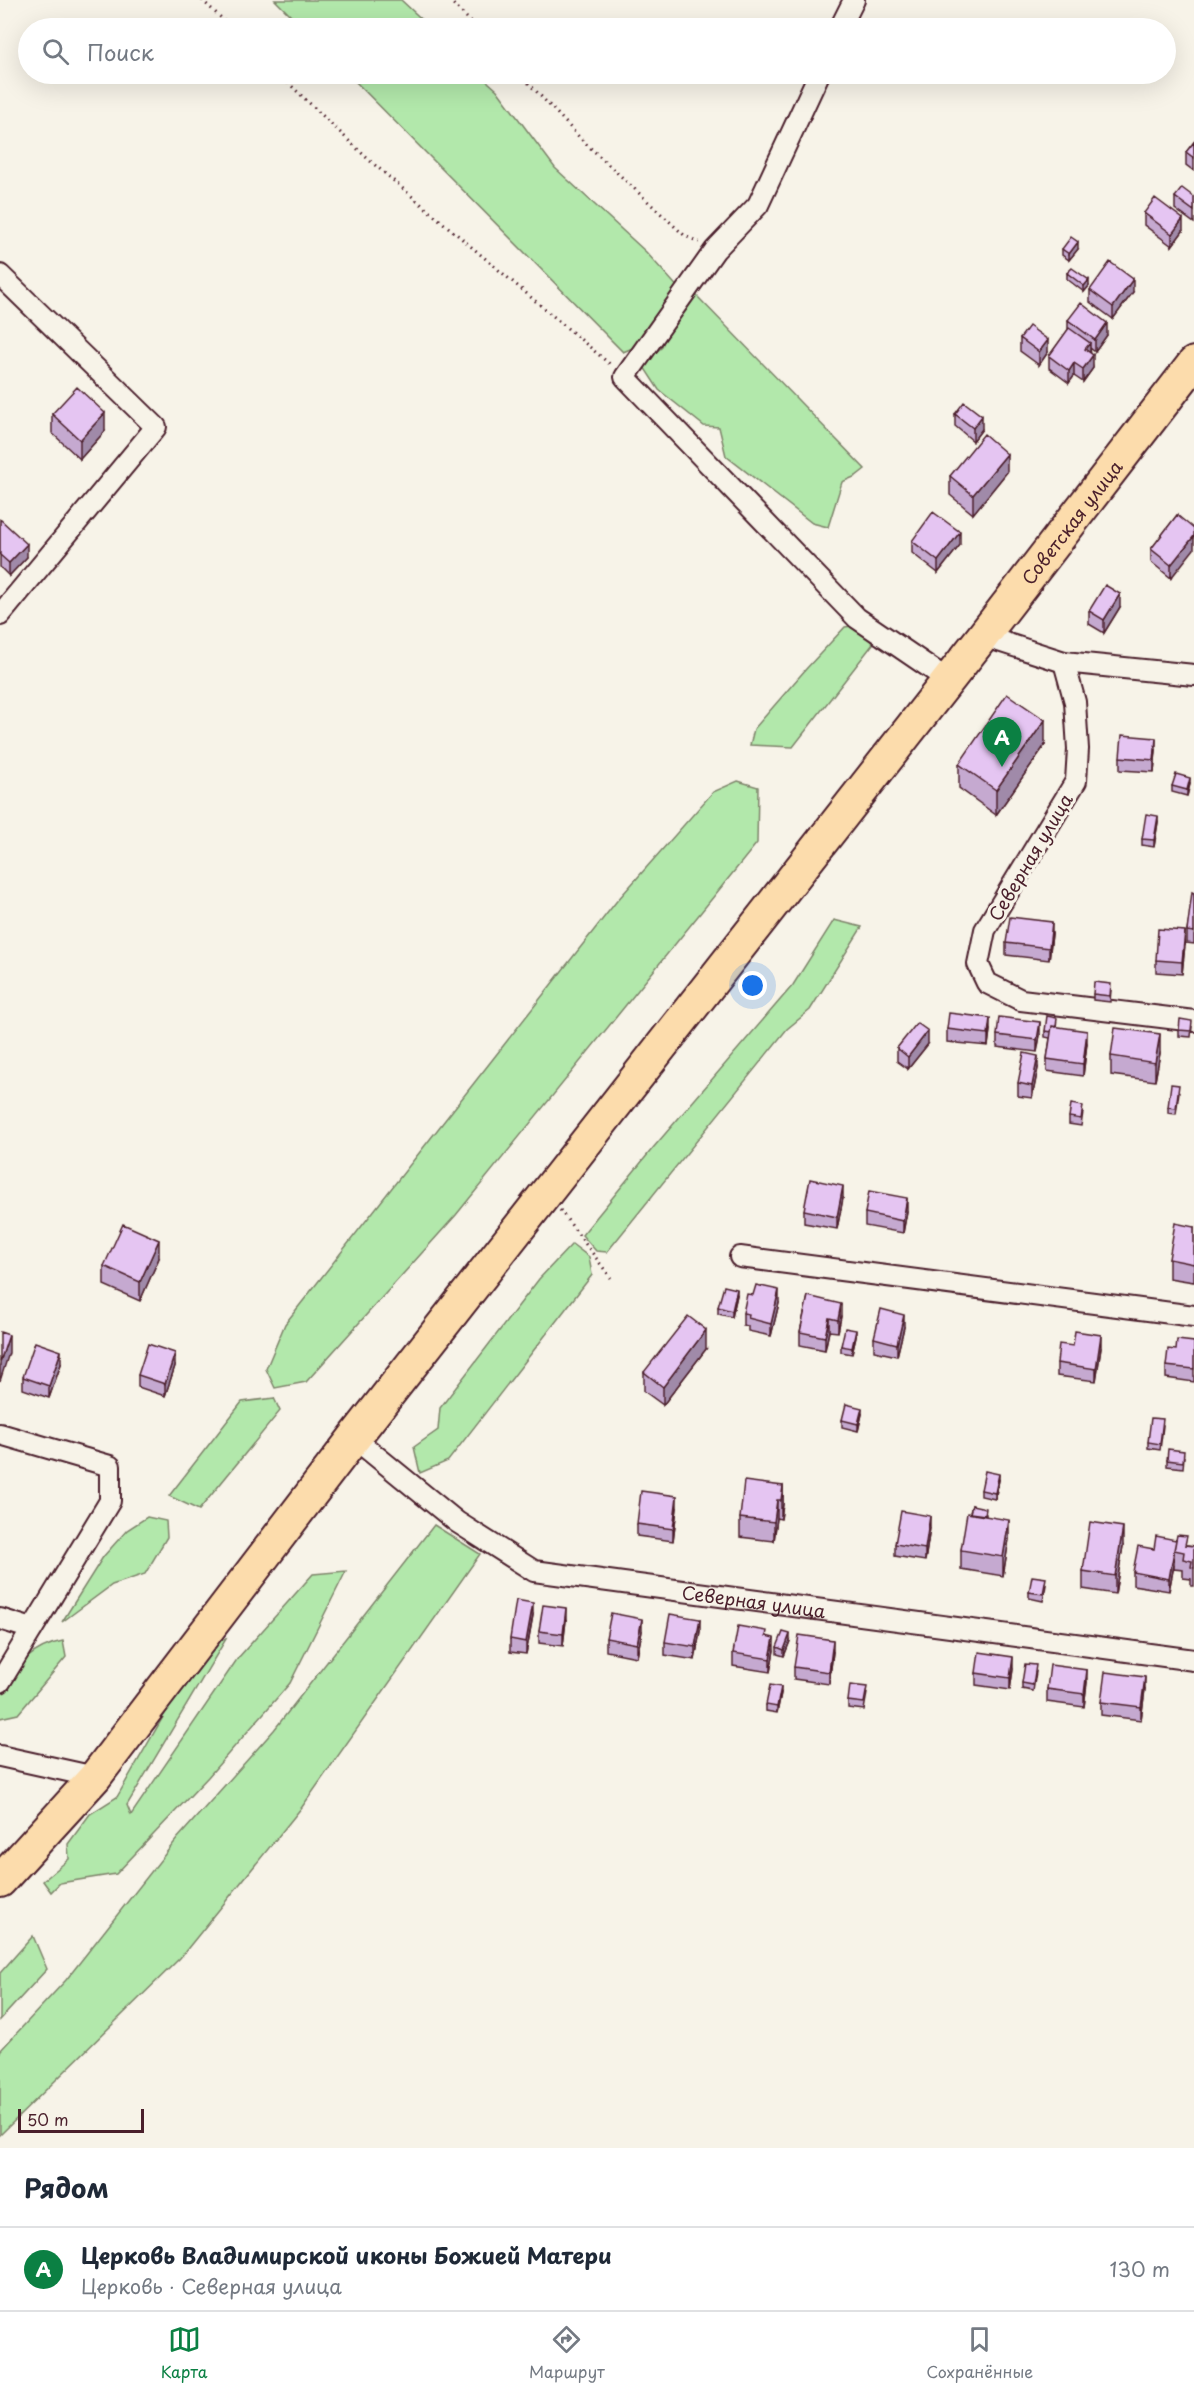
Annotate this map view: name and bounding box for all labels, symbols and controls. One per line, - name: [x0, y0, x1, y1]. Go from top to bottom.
- search box: [18, 18, 1176, 84]
- icon: search: [39, 35, 72, 68]
- text: Поиск: [87, 35, 154, 68]
- street label: Советская улица: [1014, 453, 1129, 590]
- pin: A: [982, 718, 1022, 767]
- street label: Северная улица: [981, 787, 1079, 926]
- your location: [738, 971, 767, 1000]
- street label: Северная улица: [680, 1578, 828, 1624]
- scale bar: [18, 2106, 144, 2134]
- text: 50 m: [27, 2107, 68, 2131]
- text: Рядом: [24, 2168, 109, 2207]
- text: Церковь Владимирской иконы Божией Матери: [81, 2238, 612, 2271]
- text: A: [36, 2254, 51, 2284]
- text: 130 m: [1110, 2254, 1170, 2284]
- text: Церковь · Северная улица: [81, 2271, 342, 2301]
- tab: Карта: [161, 2323, 208, 2383]
- tab: Маршрут: [529, 2323, 605, 2383]
- tab: Сохранённые: [926, 2323, 1033, 2383]

